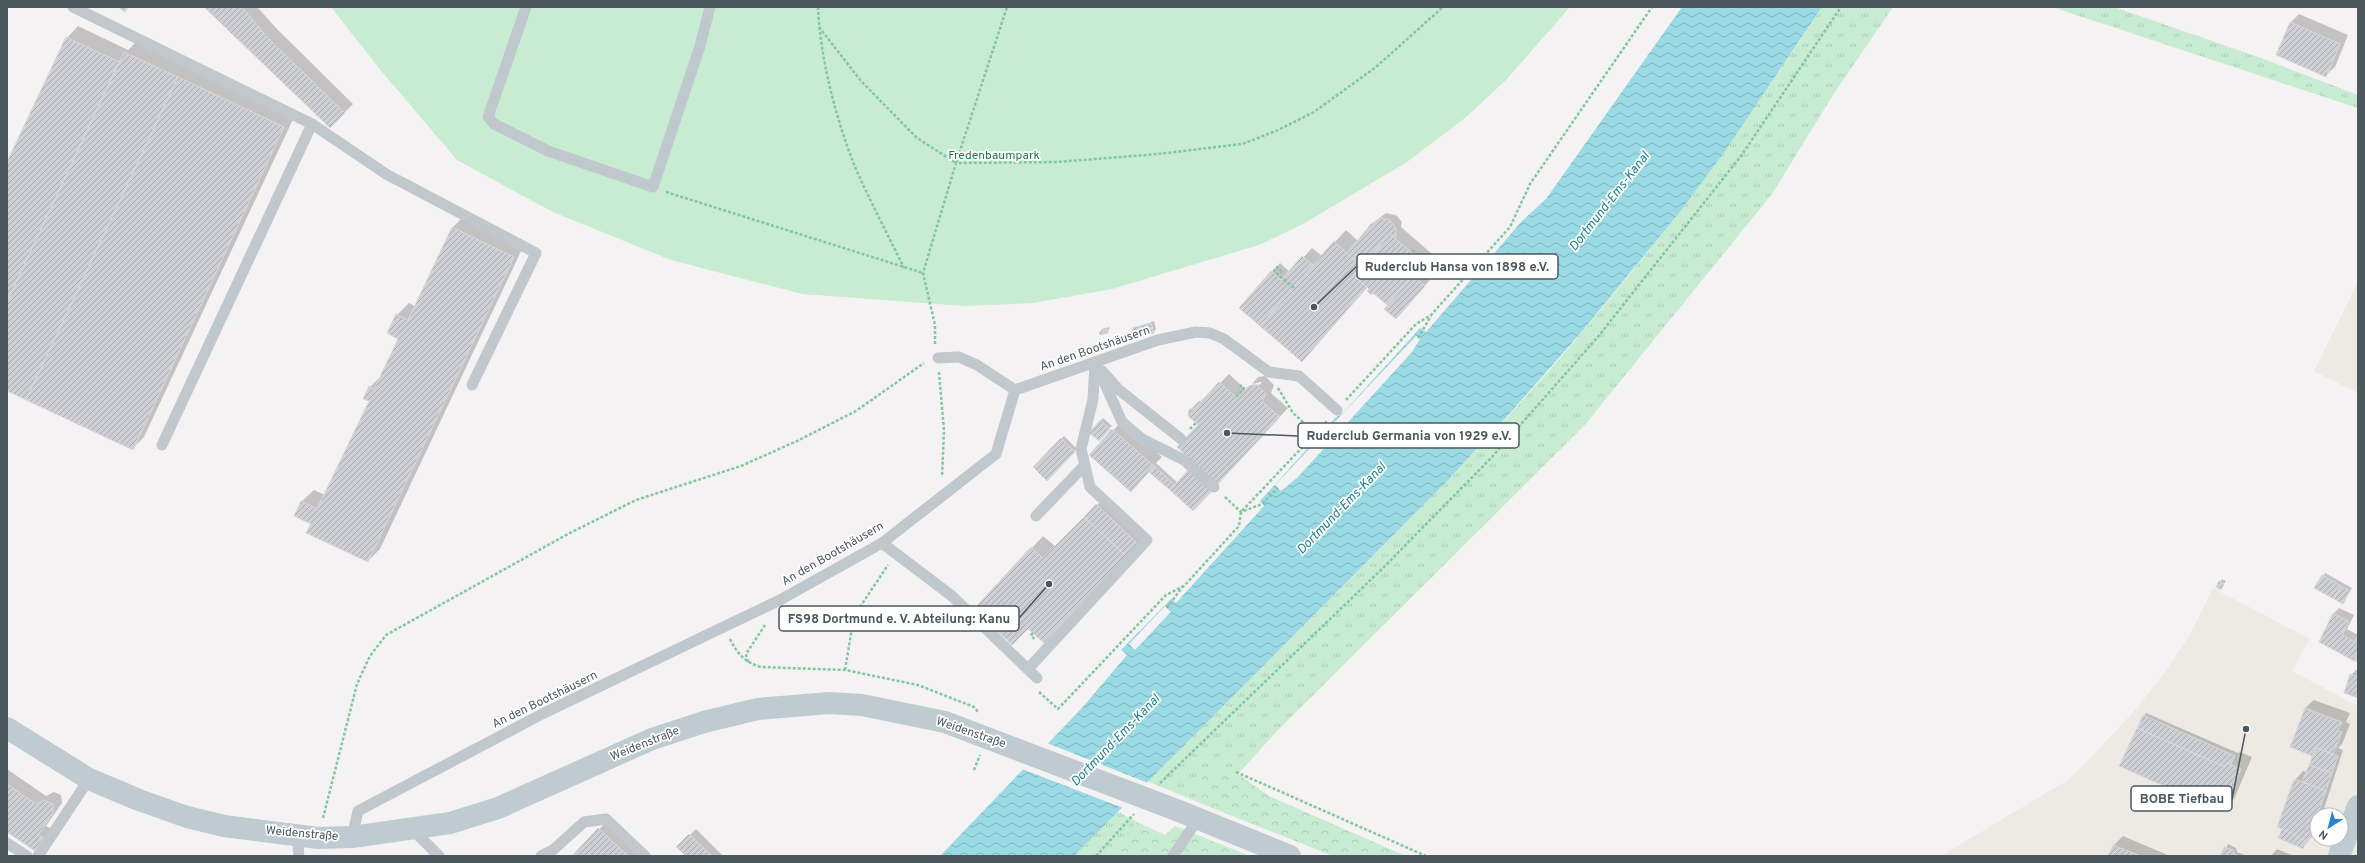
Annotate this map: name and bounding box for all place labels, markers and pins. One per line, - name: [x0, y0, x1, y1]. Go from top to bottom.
- callout: Ruderclub Hansa von 1898 e.V.: [1357, 254, 1558, 279]
- callout: Ruderclub Germania von 1929 e.V.: [1298, 423, 1519, 448]
- callout: FS98 Dortmund e. V. Abteilung: Kanu: [779, 606, 1019, 631]
- callout: BOBE Tiefbau: [2131, 786, 2232, 811]

